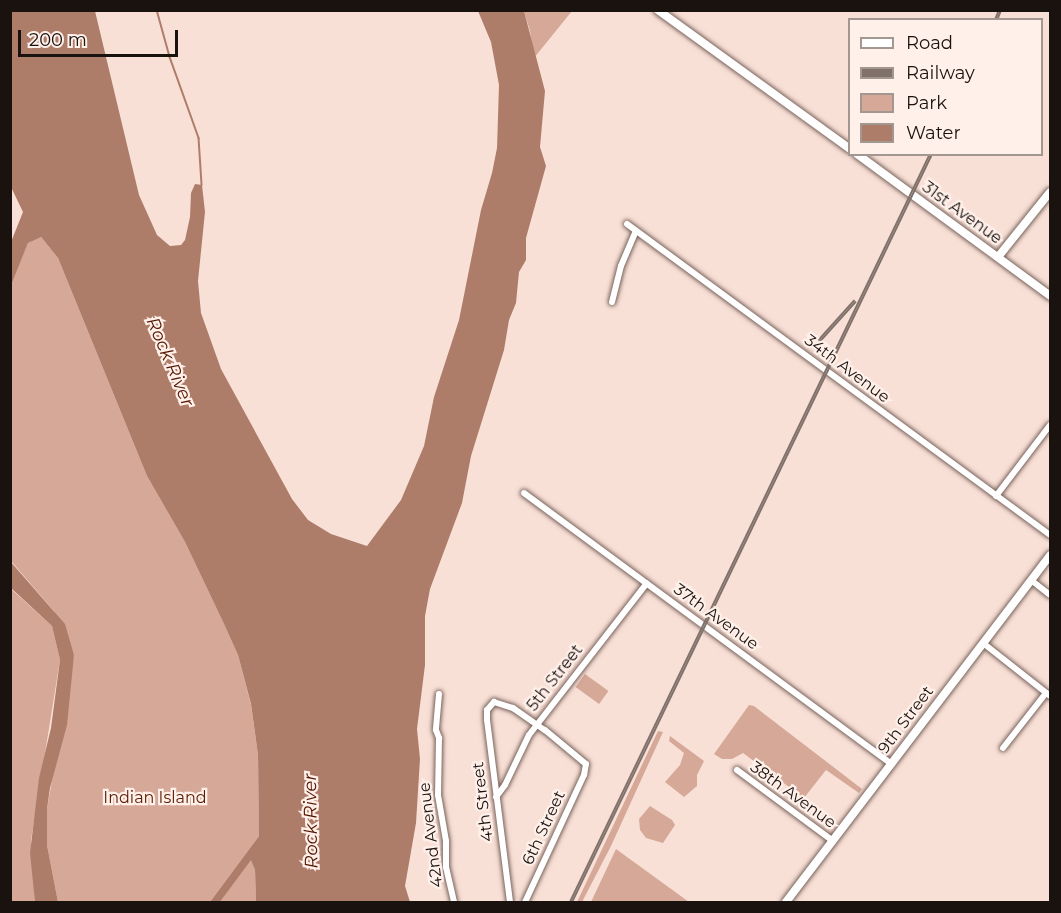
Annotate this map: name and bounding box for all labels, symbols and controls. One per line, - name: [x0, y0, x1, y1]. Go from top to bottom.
- scale bar: [21, 18, 182, 56]
- legend: [848, 18, 1043, 156]
- text: 200 m: [29, 29, 87, 51]
- text: Road: [906, 32, 953, 54]
- text: Railway: [906, 62, 975, 84]
- text: Park: [906, 92, 947, 114]
- text: Water: [906, 122, 961, 144]
- street label: 31st Avenue: [918, 178, 1006, 248]
- water label: Rock River: [141, 314, 199, 410]
- street label: 34th Avenue: [801, 331, 893, 407]
- street label: 37th Avenue: [670, 580, 762, 654]
- street label: 5th Street: [523, 641, 587, 715]
- street label: 9th Street: [874, 682, 938, 758]
- street label: 38th Avenue: [746, 758, 840, 832]
- street label: 4th Street: [469, 761, 497, 843]
- water label: Rock River: [299, 773, 323, 869]
- street label: 42nd Avenue: [415, 781, 447, 889]
- park label: Indian Island: [103, 788, 207, 808]
- street label: 6th Street: [518, 788, 570, 868]

